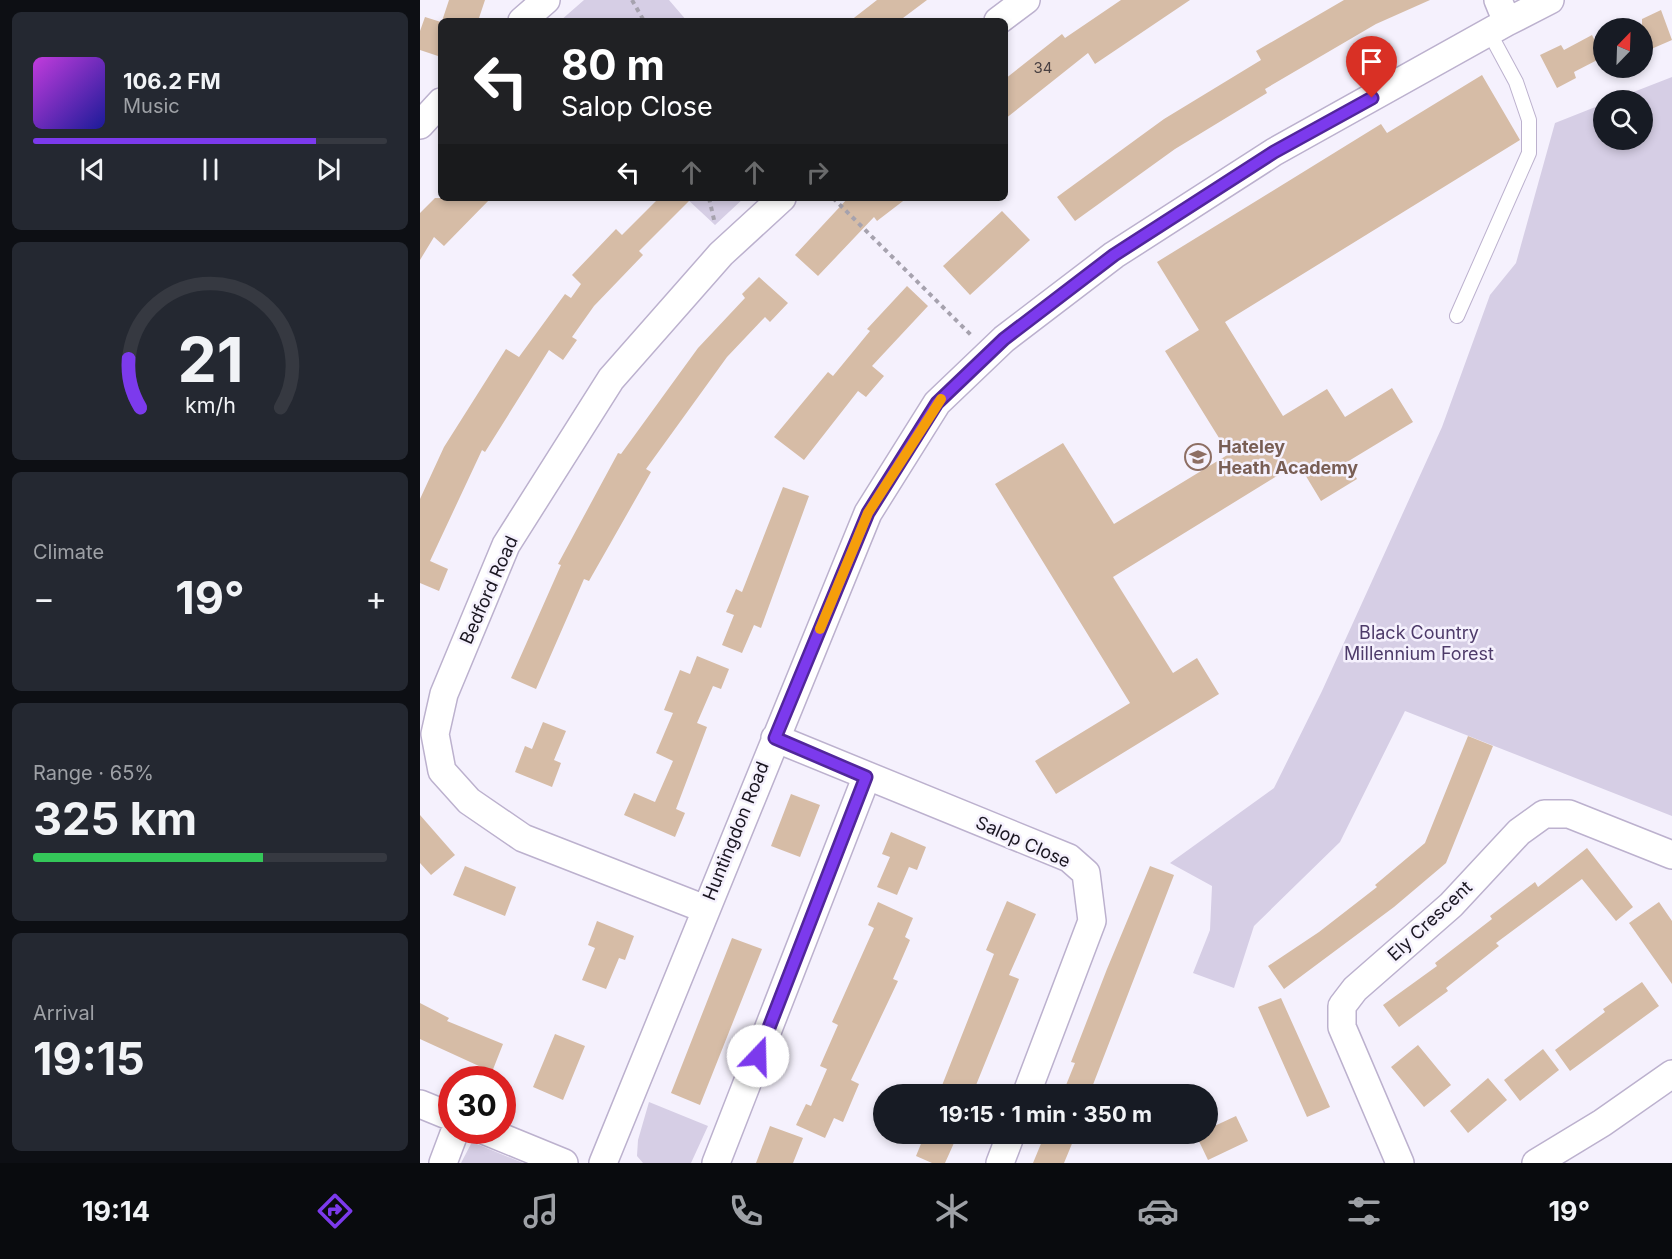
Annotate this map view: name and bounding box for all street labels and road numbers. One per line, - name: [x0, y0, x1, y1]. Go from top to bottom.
- street label: Bedford Road: [455, 532, 522, 647]
- street label: Huntingdon Road: [698, 758, 773, 903]
- street label: Salop Close: [973, 811, 1074, 872]
- street label: Ely Crescent: [1383, 876, 1476, 965]

